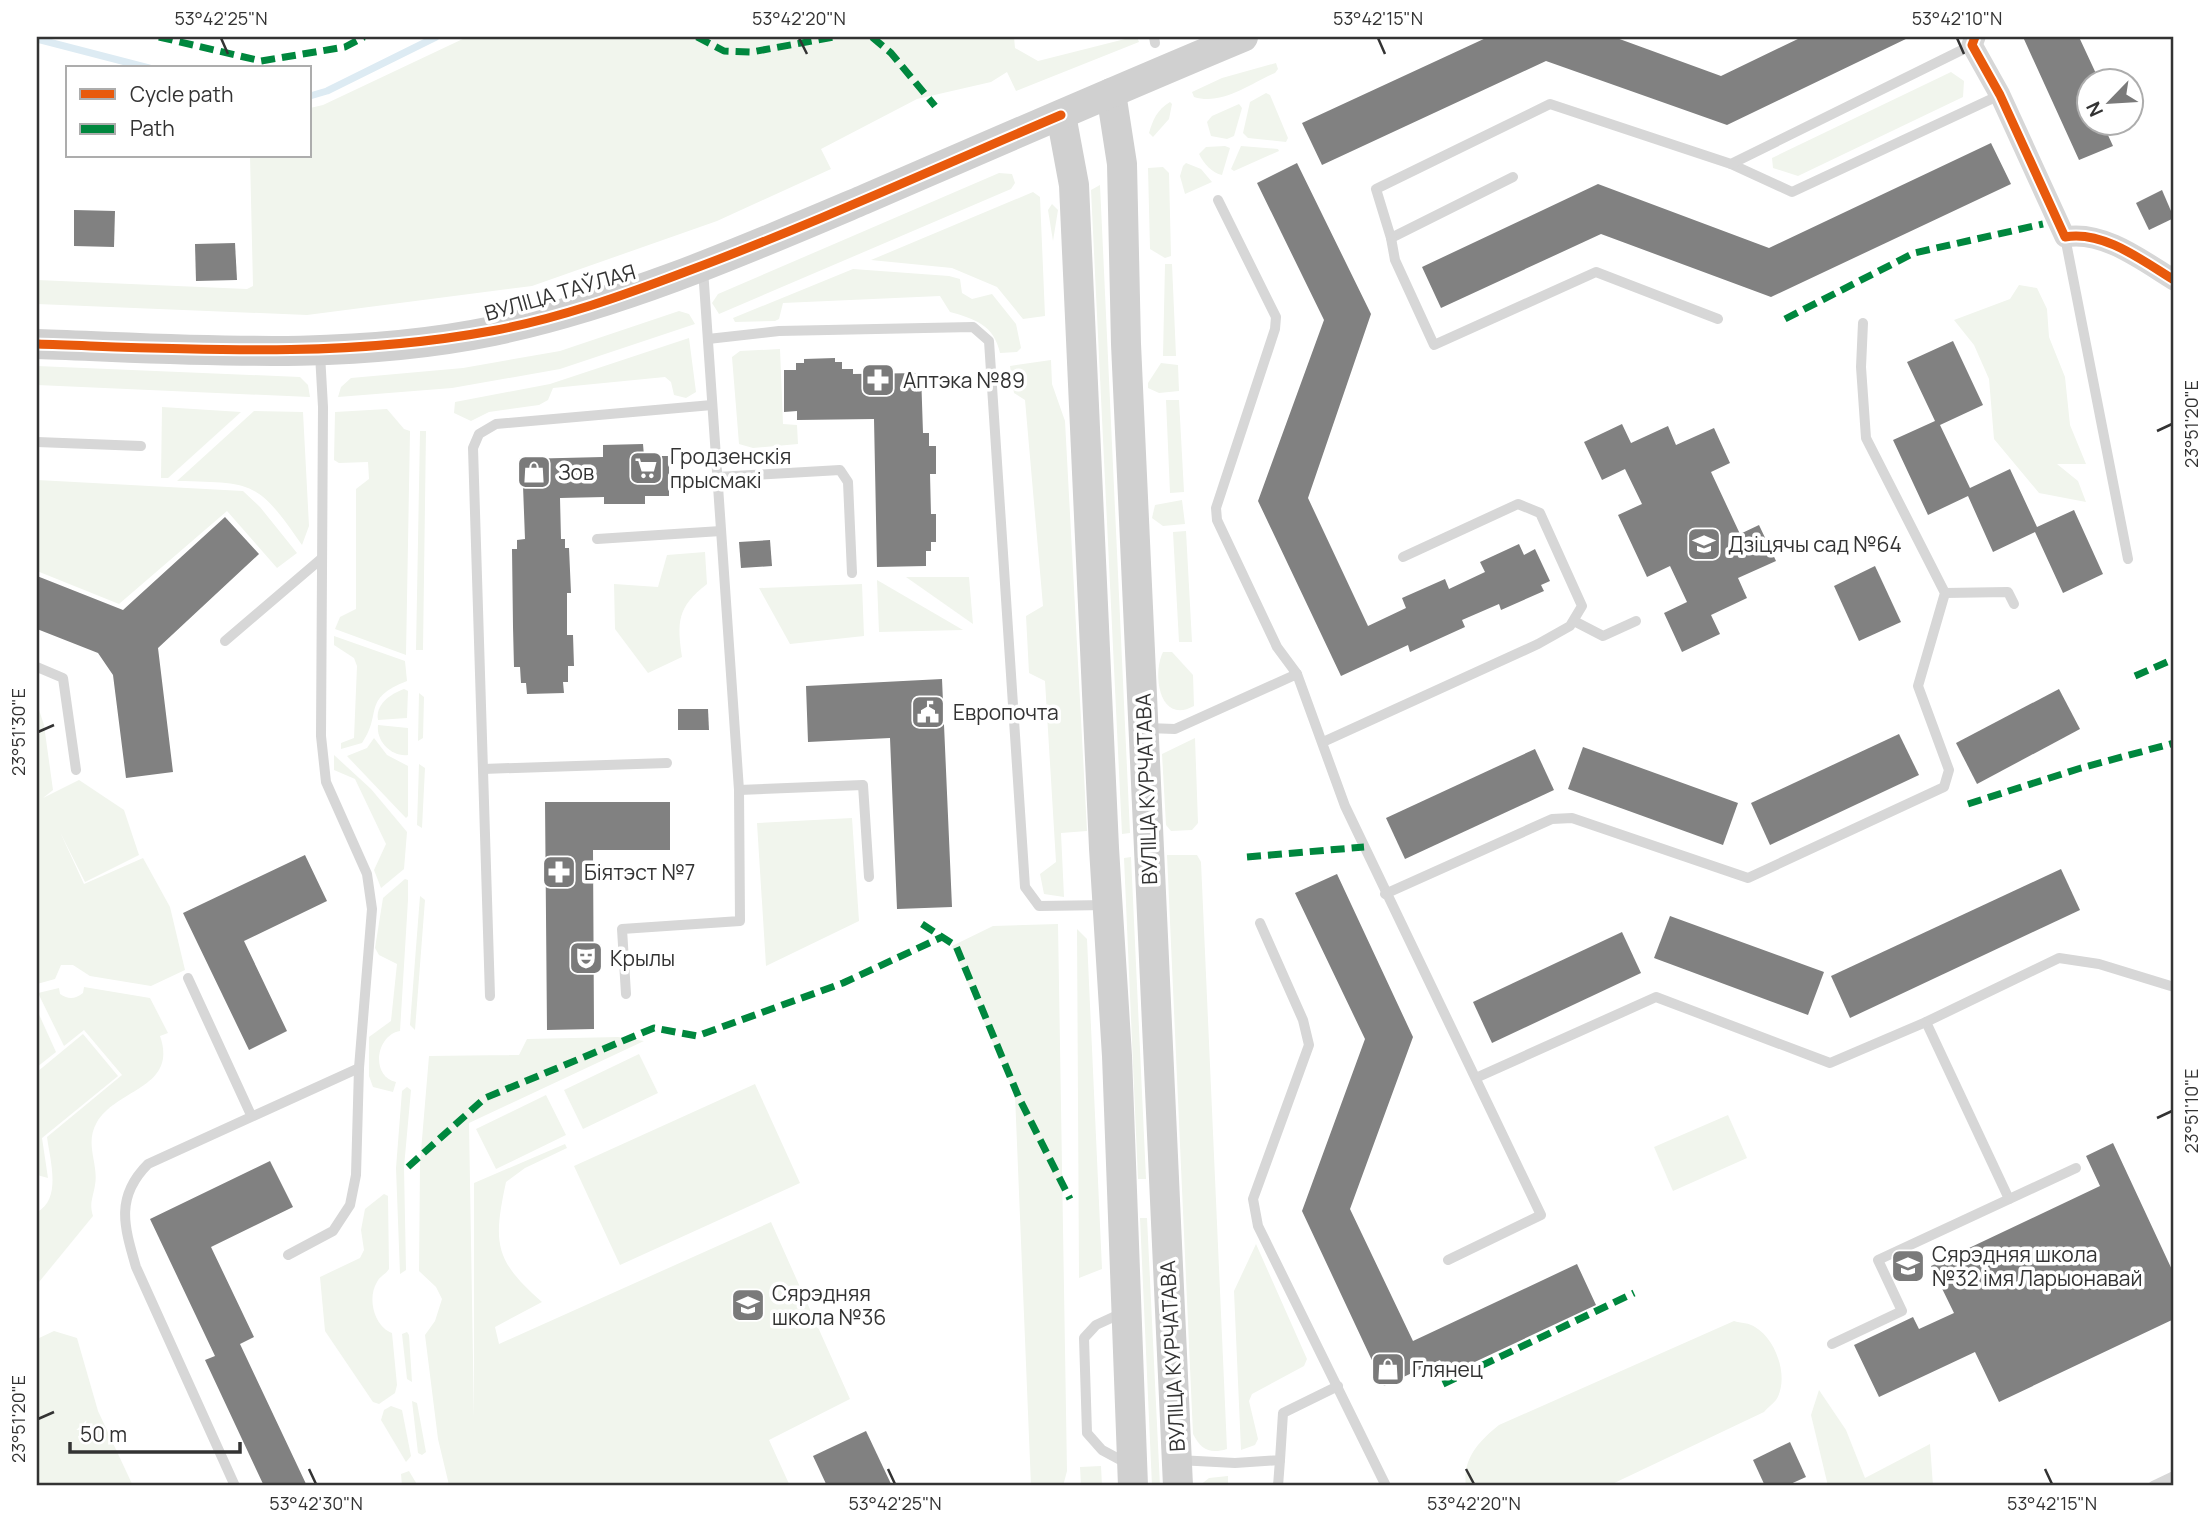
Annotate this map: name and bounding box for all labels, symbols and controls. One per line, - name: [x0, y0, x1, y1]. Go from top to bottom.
- text: 53°42'25"N: [174, 6, 268, 30]
- text: 53°42'20"N: [752, 6, 846, 30]
- text: 53°42'15"N: [1333, 6, 1423, 30]
- text: 53°42'10"N: [1912, 6, 2002, 30]
- legend: [66, 66, 312, 158]
- north arrow: [2074, 66, 2144, 136]
- text: Cycle path: [130, 80, 233, 108]
- text: N: [2080, 98, 2109, 121]
- text: Path: [130, 114, 175, 142]
- street label: ВУЛІЦА ТАЎЛАЯ: [481, 257, 639, 327]
- pharmacy icon: Аптэка №89: [859, 361, 897, 399]
- place label: Аптэка №89: [903, 366, 1025, 394]
- text: 23°51'20"E: [2179, 380, 2203, 468]
- place label: Гродзенскія прысмакі: [670, 442, 791, 494]
- supermarket icon: Гродзенскія прысмакі: [627, 449, 665, 487]
- shop icon: Зов: [515, 453, 553, 491]
- place label: Зов: [558, 458, 594, 486]
- school or university icon: Дзіцячы сад №64: [1685, 525, 1723, 563]
- place label: Дзіцячы сад №64: [1728, 530, 1902, 558]
- text: 23°51'30"E: [6, 688, 30, 776]
- public building icon: Европочта: [909, 693, 947, 731]
- street label: ВУЛІЦА КУРЧАТАВА: [1129, 693, 1163, 885]
- place label: Европочта: [953, 698, 1059, 726]
- pharmacy icon: Біятэст №7: [540, 853, 578, 891]
- place label: Біятэст №7: [584, 858, 695, 886]
- theatre icon: Крылы: [567, 939, 605, 977]
- place label: Крылы: [610, 944, 675, 972]
- text: 23°51'10"E: [2179, 1069, 2203, 1153]
- place label: Сярэдняя школа №32 імя Ларыонавай: [1932, 1240, 2142, 1292]
- school or university icon: Сярэдняя школа №32 імя Ларыонавай: [1889, 1247, 1927, 1285]
- street label: ВУЛІЦА КУРЧАТАВА: [1153, 1260, 1191, 1452]
- place label: Сярэдняя школа №36: [772, 1279, 886, 1331]
- school or university icon: Сярэдняя школа №36: [729, 1286, 767, 1324]
- shop icon: Глянец: [1369, 1350, 1407, 1388]
- place label: Глянец: [1412, 1355, 1483, 1383]
- text: 23°51'20"E: [6, 1375, 30, 1463]
- scale bar: [70, 1411, 240, 1455]
- text: 50 m: [80, 1420, 127, 1448]
- text: 53°42'30"N: [269, 1491, 363, 1515]
- text: 53°42'25"N: [848, 1491, 942, 1515]
- text: 53°42'20"N: [1427, 1491, 1521, 1515]
- text: 53°42'15"N: [2007, 1491, 2097, 1515]

